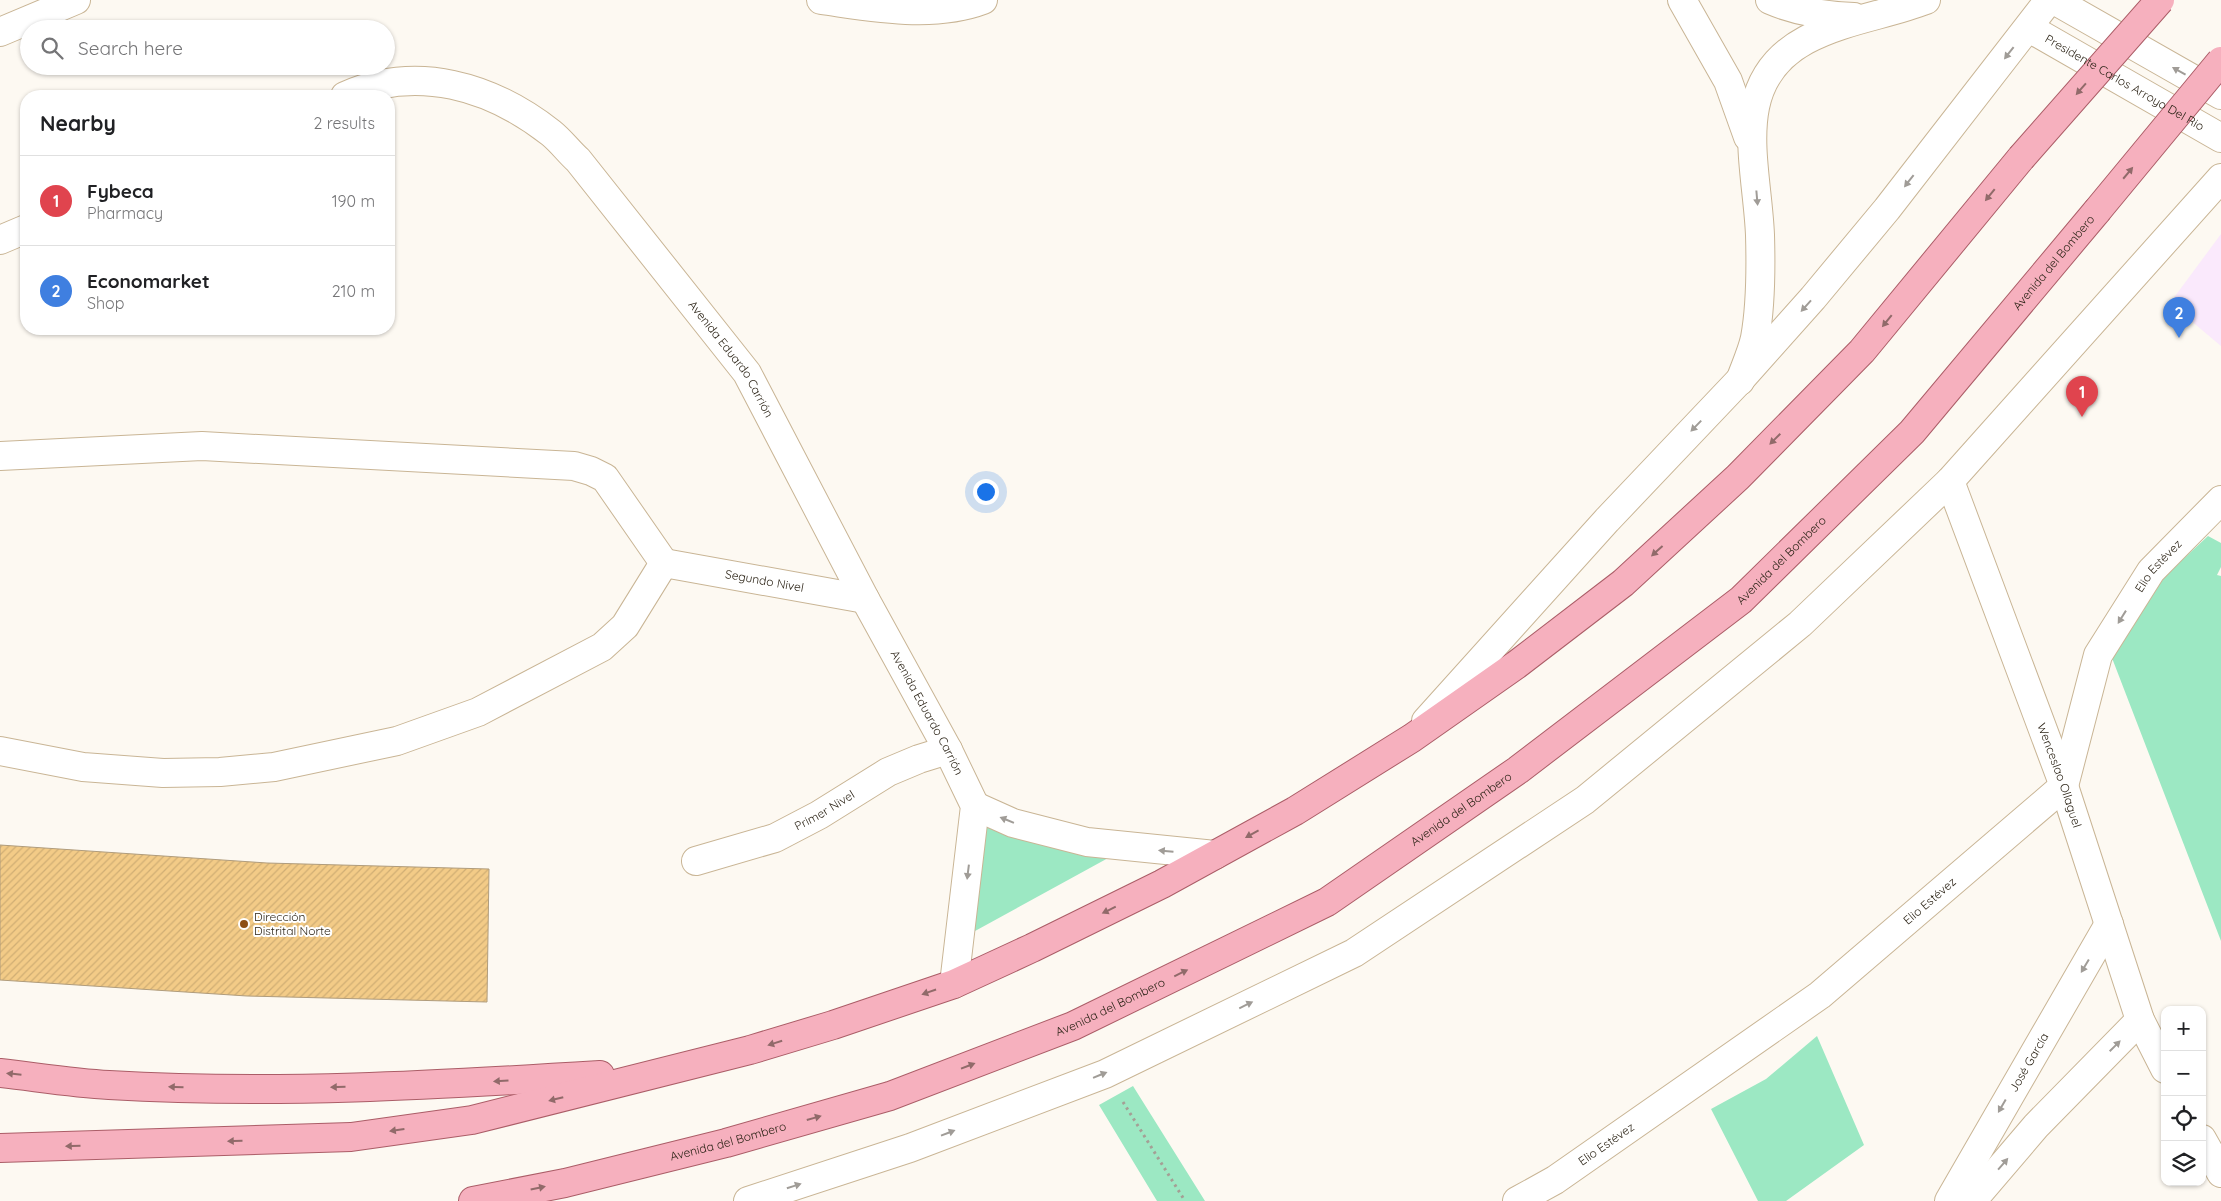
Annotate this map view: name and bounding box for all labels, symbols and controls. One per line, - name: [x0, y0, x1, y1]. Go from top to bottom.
- search box: [20, 20, 395, 75]
- street label: Presidente Carlos Arroyo Del Rio: [2042, 31, 2207, 134]
- icon: search: [38, 34, 66, 62]
- text: Search here: [78, 36, 183, 60]
- one-way arrow: [2004, 46, 2014, 60]
- one-way arrow: [2172, 66, 2185, 75]
- one-way arrow: [2076, 82, 2087, 95]
- text: Nearby: [40, 110, 116, 136]
- text: 2 results: [313, 113, 375, 133]
- one-way arrow: [2122, 167, 2133, 179]
- one-way arrow: [1903, 174, 1914, 187]
- text: Fybeca: [87, 179, 154, 203]
- one-way arrow: [1984, 189, 1995, 202]
- text: 1: [53, 191, 59, 211]
- text: 190 m: [332, 191, 375, 211]
- one-way arrow: [1753, 191, 1761, 207]
- text: Pharmacy: [87, 203, 163, 223]
- street label: Avenida del Bombero: [2009, 212, 2098, 313]
- text: Economarket: [87, 269, 210, 293]
- text: 2: [51, 281, 61, 301]
- text: 210 m: [332, 281, 375, 301]
- text: Shop: [87, 293, 124, 313]
- street label: Avenida Eduardo Carrión: [685, 297, 777, 420]
- pin: 2: [2163, 297, 2195, 338]
- one-way arrow: [1800, 300, 1812, 312]
- one-way arrow: [1881, 314, 1892, 327]
- pin: 1: [2066, 376, 2098, 417]
- one-way arrow: [1690, 420, 1702, 432]
- one-way arrow: [1770, 433, 1782, 445]
- your location: [973, 479, 999, 505]
- street label: Avenida del Bombero: [1733, 513, 1829, 607]
- street label: Elio Estévez: [2131, 536, 2185, 595]
- one-way arrow: [1652, 545, 1664, 557]
- street label: Segundo Nivel: [724, 566, 805, 595]
- one-way arrow: [2117, 610, 2127, 624]
- street label: Avenida Eduardo Carrión: [888, 648, 967, 777]
- street label: Wenceslao Ollaguel: [2034, 721, 2085, 830]
- street label: Avenida del Bombero: [1407, 769, 1514, 849]
- street label: Primer Nivel: [792, 787, 857, 833]
- one-way arrow: [999, 816, 1014, 824]
- one-way arrow: [1245, 830, 1260, 838]
- one-way arrow: [1158, 846, 1174, 854]
- one-way arrow: [964, 864, 972, 880]
- street label: Elio Estévez: [1900, 874, 1959, 927]
- one-way arrow: [1101, 906, 1116, 914]
- place label: Dirección Distrital Norte: [254, 909, 331, 938]
- marker: Dirección Distrital Norte: [238, 918, 250, 930]
- one-way arrow: [2080, 959, 2089, 972]
- one-way arrow: [1174, 969, 1188, 977]
- street label: Avenida del Bombero: [1053, 974, 1167, 1039]
- one-way arrow: [922, 989, 937, 996]
- one-way arrow: [1239, 1001, 1253, 1009]
- map controls: [2161, 1006, 2206, 1186]
- button: +: [2161, 1006, 2206, 1051]
- street label: José García: [2006, 1030, 2052, 1095]
- one-way arrow: [767, 1039, 782, 1047]
- one-way arrow: [2109, 1040, 2121, 1052]
- button: −: [2161, 1051, 2206, 1096]
- one-way arrow: [961, 1062, 976, 1069]
- one-way arrow: [6, 1070, 22, 1078]
- one-way arrow: [1093, 1071, 1107, 1079]
- one-way arrow: [492, 1078, 508, 1086]
- one-way arrow: [168, 1083, 184, 1091]
- one-way arrow: [330, 1083, 346, 1091]
- one-way arrow: [549, 1095, 564, 1103]
- button: locate: [2161, 1096, 2206, 1141]
- one-way arrow: [1998, 1098, 2006, 1113]
- one-way arrow: [807, 1113, 822, 1121]
- street label: Avenida del Bombero: [668, 1118, 788, 1164]
- street label: Elio Estévez: [1575, 1119, 1637, 1168]
- one-way arrow: [389, 1126, 405, 1134]
- one-way arrow: [941, 1129, 956, 1137]
- one-way arrow: [227, 1137, 243, 1145]
- button: layers: [2161, 1141, 2206, 1186]
- one-way arrow: [64, 1142, 80, 1150]
- one-way arrow: [1998, 1158, 2009, 1171]
- one-way arrow: [787, 1181, 802, 1189]
- one-way arrow: [531, 1184, 547, 1192]

